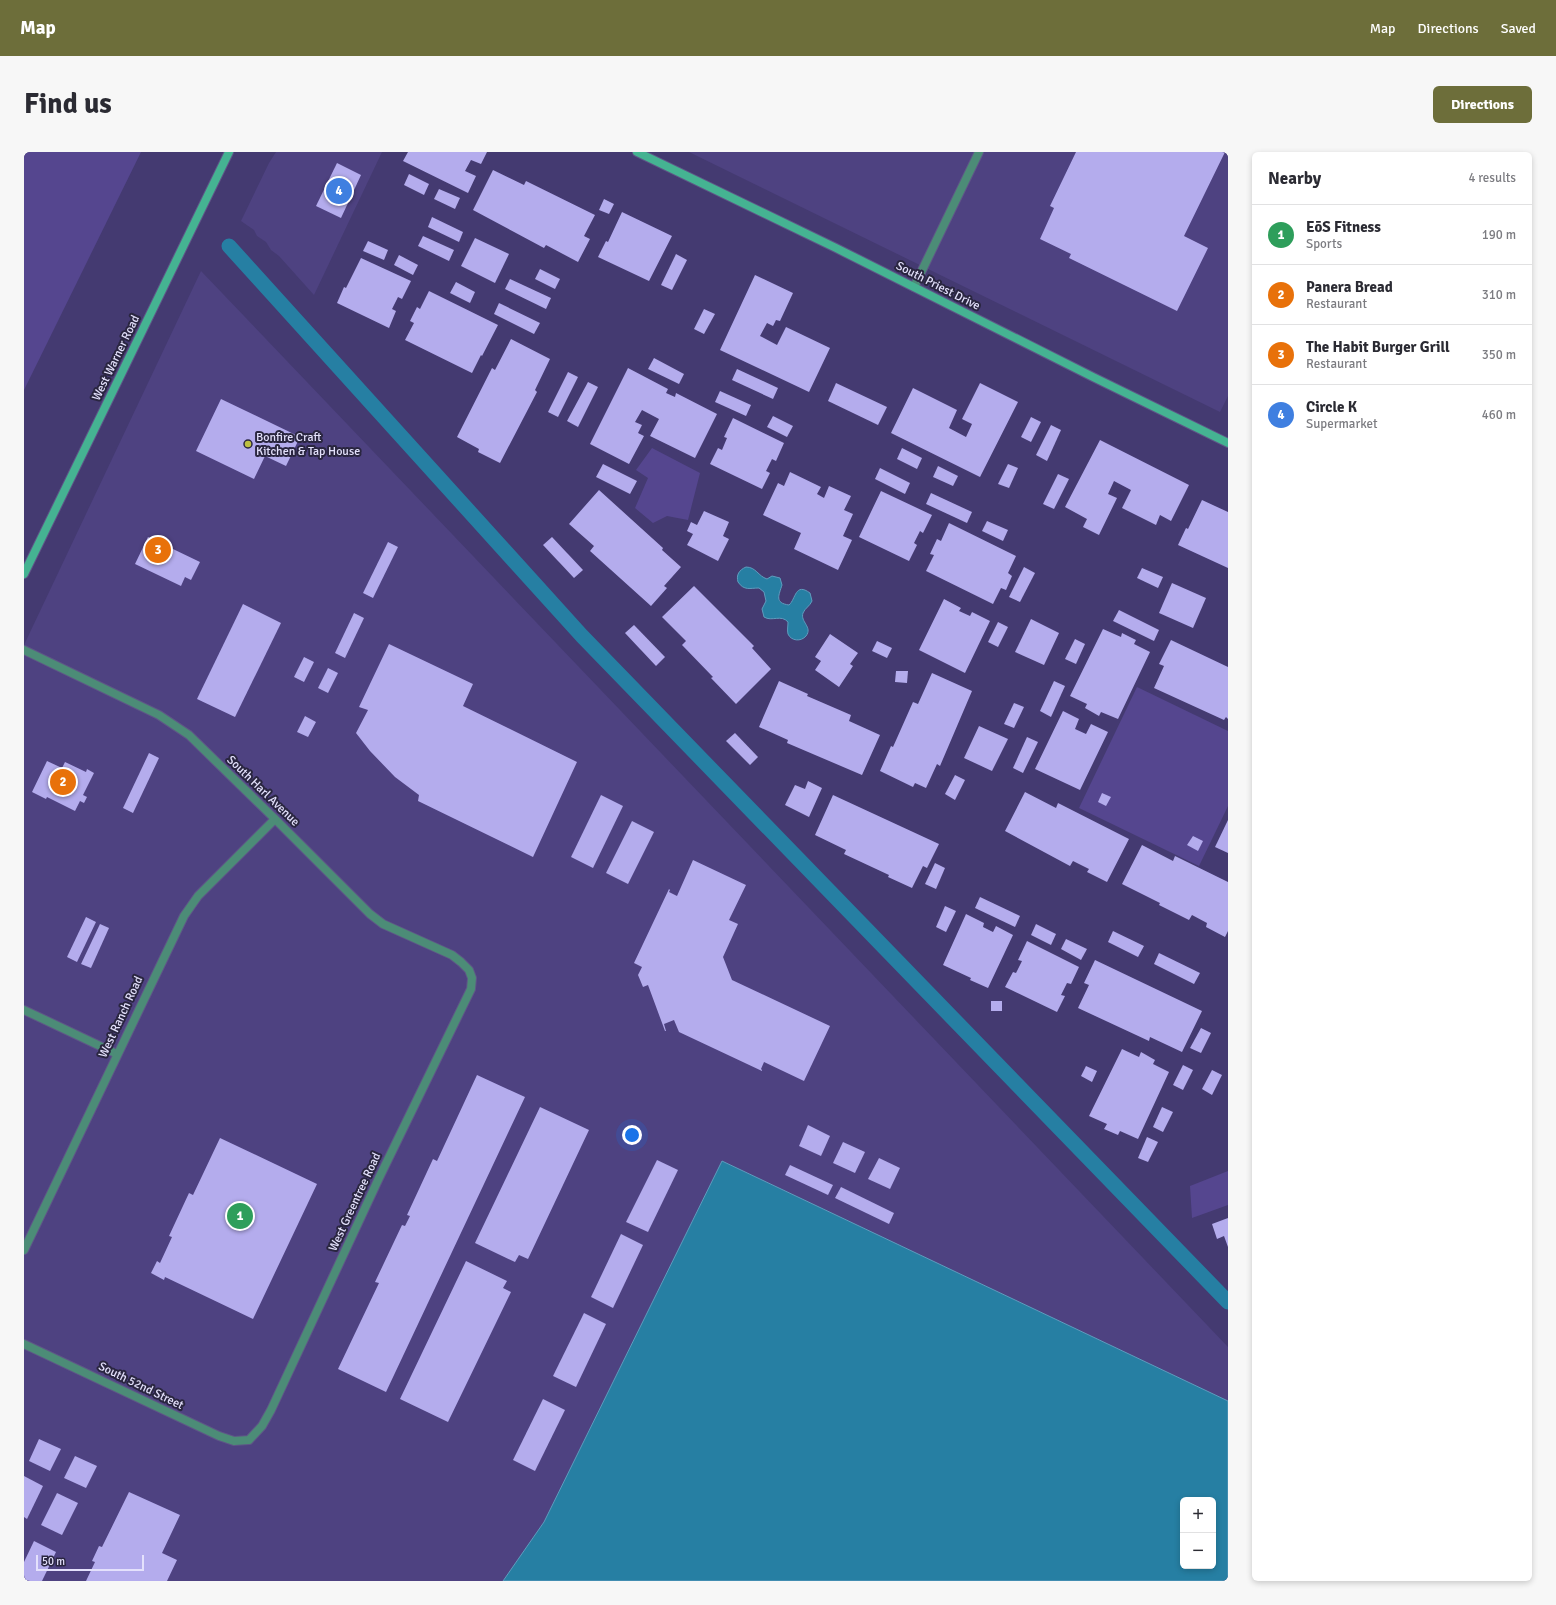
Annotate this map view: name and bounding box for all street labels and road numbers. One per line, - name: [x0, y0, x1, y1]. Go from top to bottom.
- street label: South Priest Drive: [893, 258, 983, 314]
- street label: West Warner Road: [89, 313, 143, 403]
- street label: South Harl Avenue: [224, 753, 302, 829]
- street label: West Ranch Road: [96, 974, 146, 1060]
- street label: West Greentree Road: [326, 1150, 384, 1254]
- street label: South 52nd Street: [96, 1359, 186, 1413]

